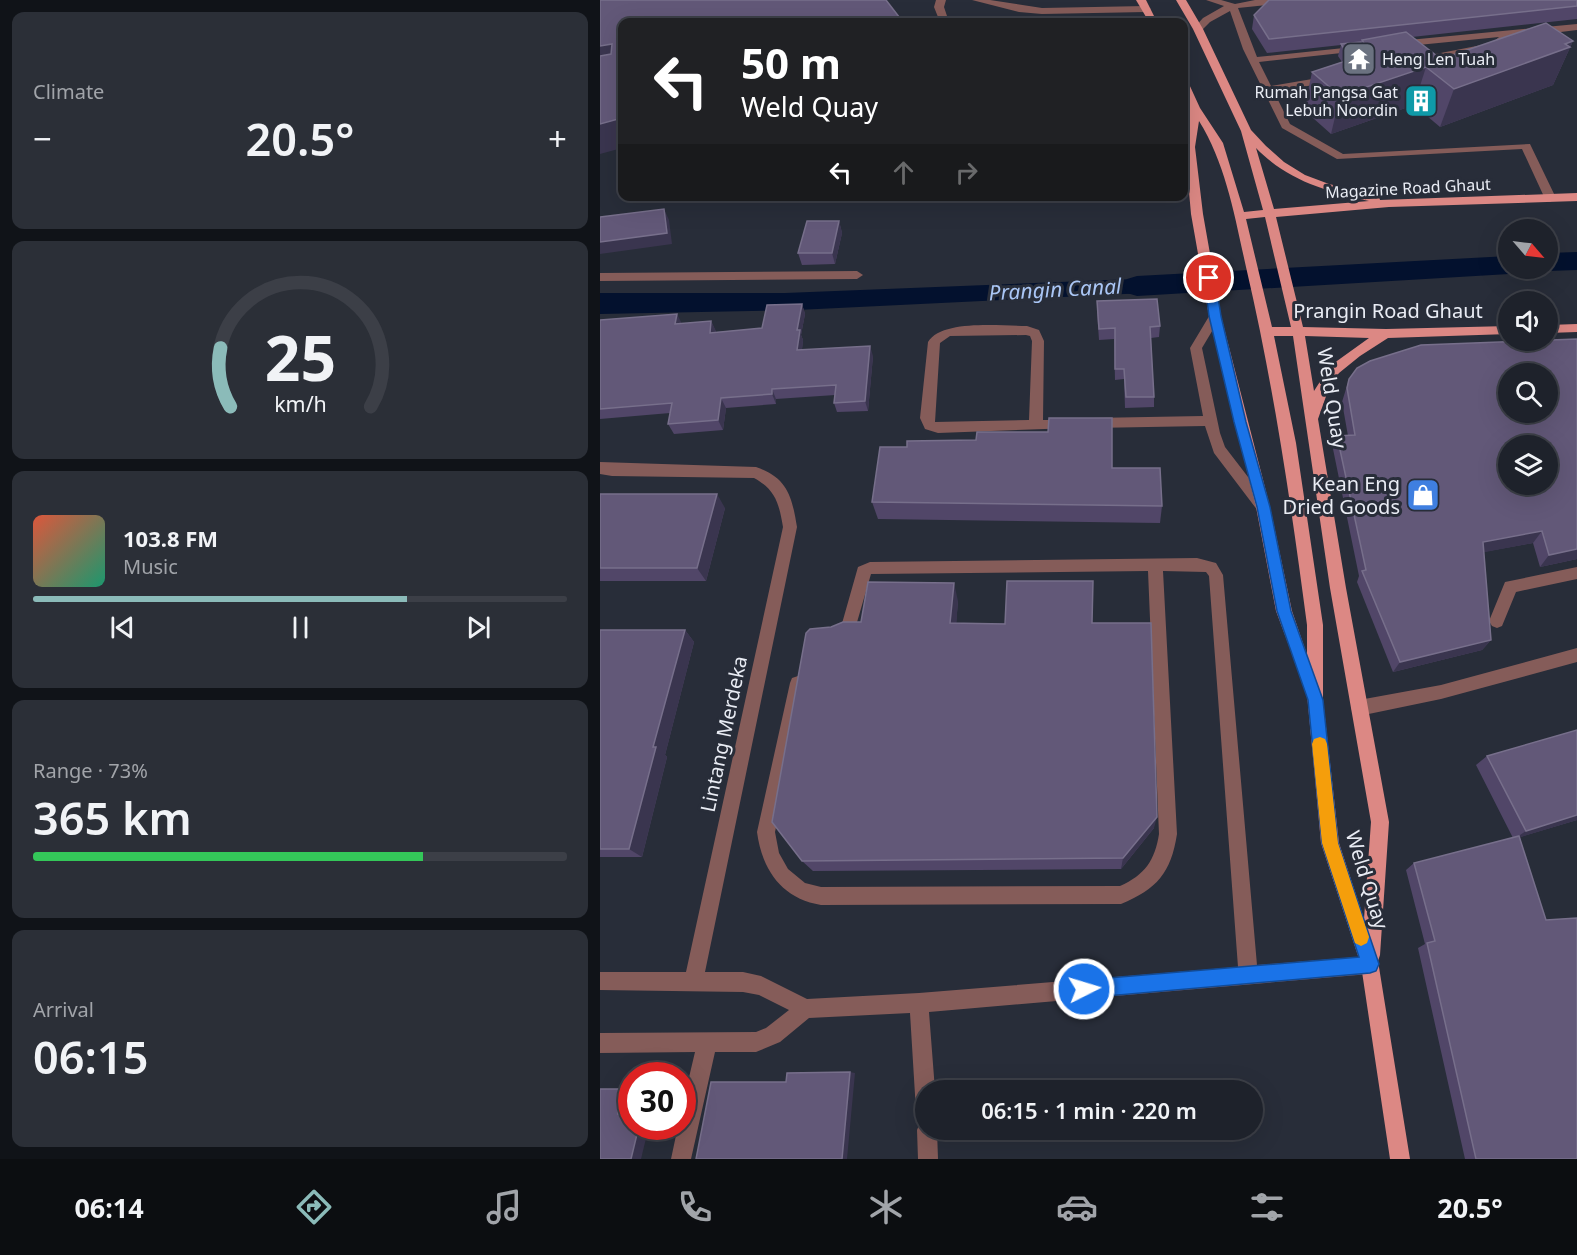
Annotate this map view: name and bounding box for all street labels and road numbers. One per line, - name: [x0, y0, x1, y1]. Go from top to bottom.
- street label: Magazine Road Ghaut: [1325, 173, 1492, 203]
- street label: Prangin Road Ghaut: [1293, 297, 1483, 324]
- street label: Weld Quay: [1311, 346, 1354, 451]
- street label: Lintang Merdeka: [694, 653, 753, 814]
- street label: Weld Quay: [1340, 827, 1395, 933]

